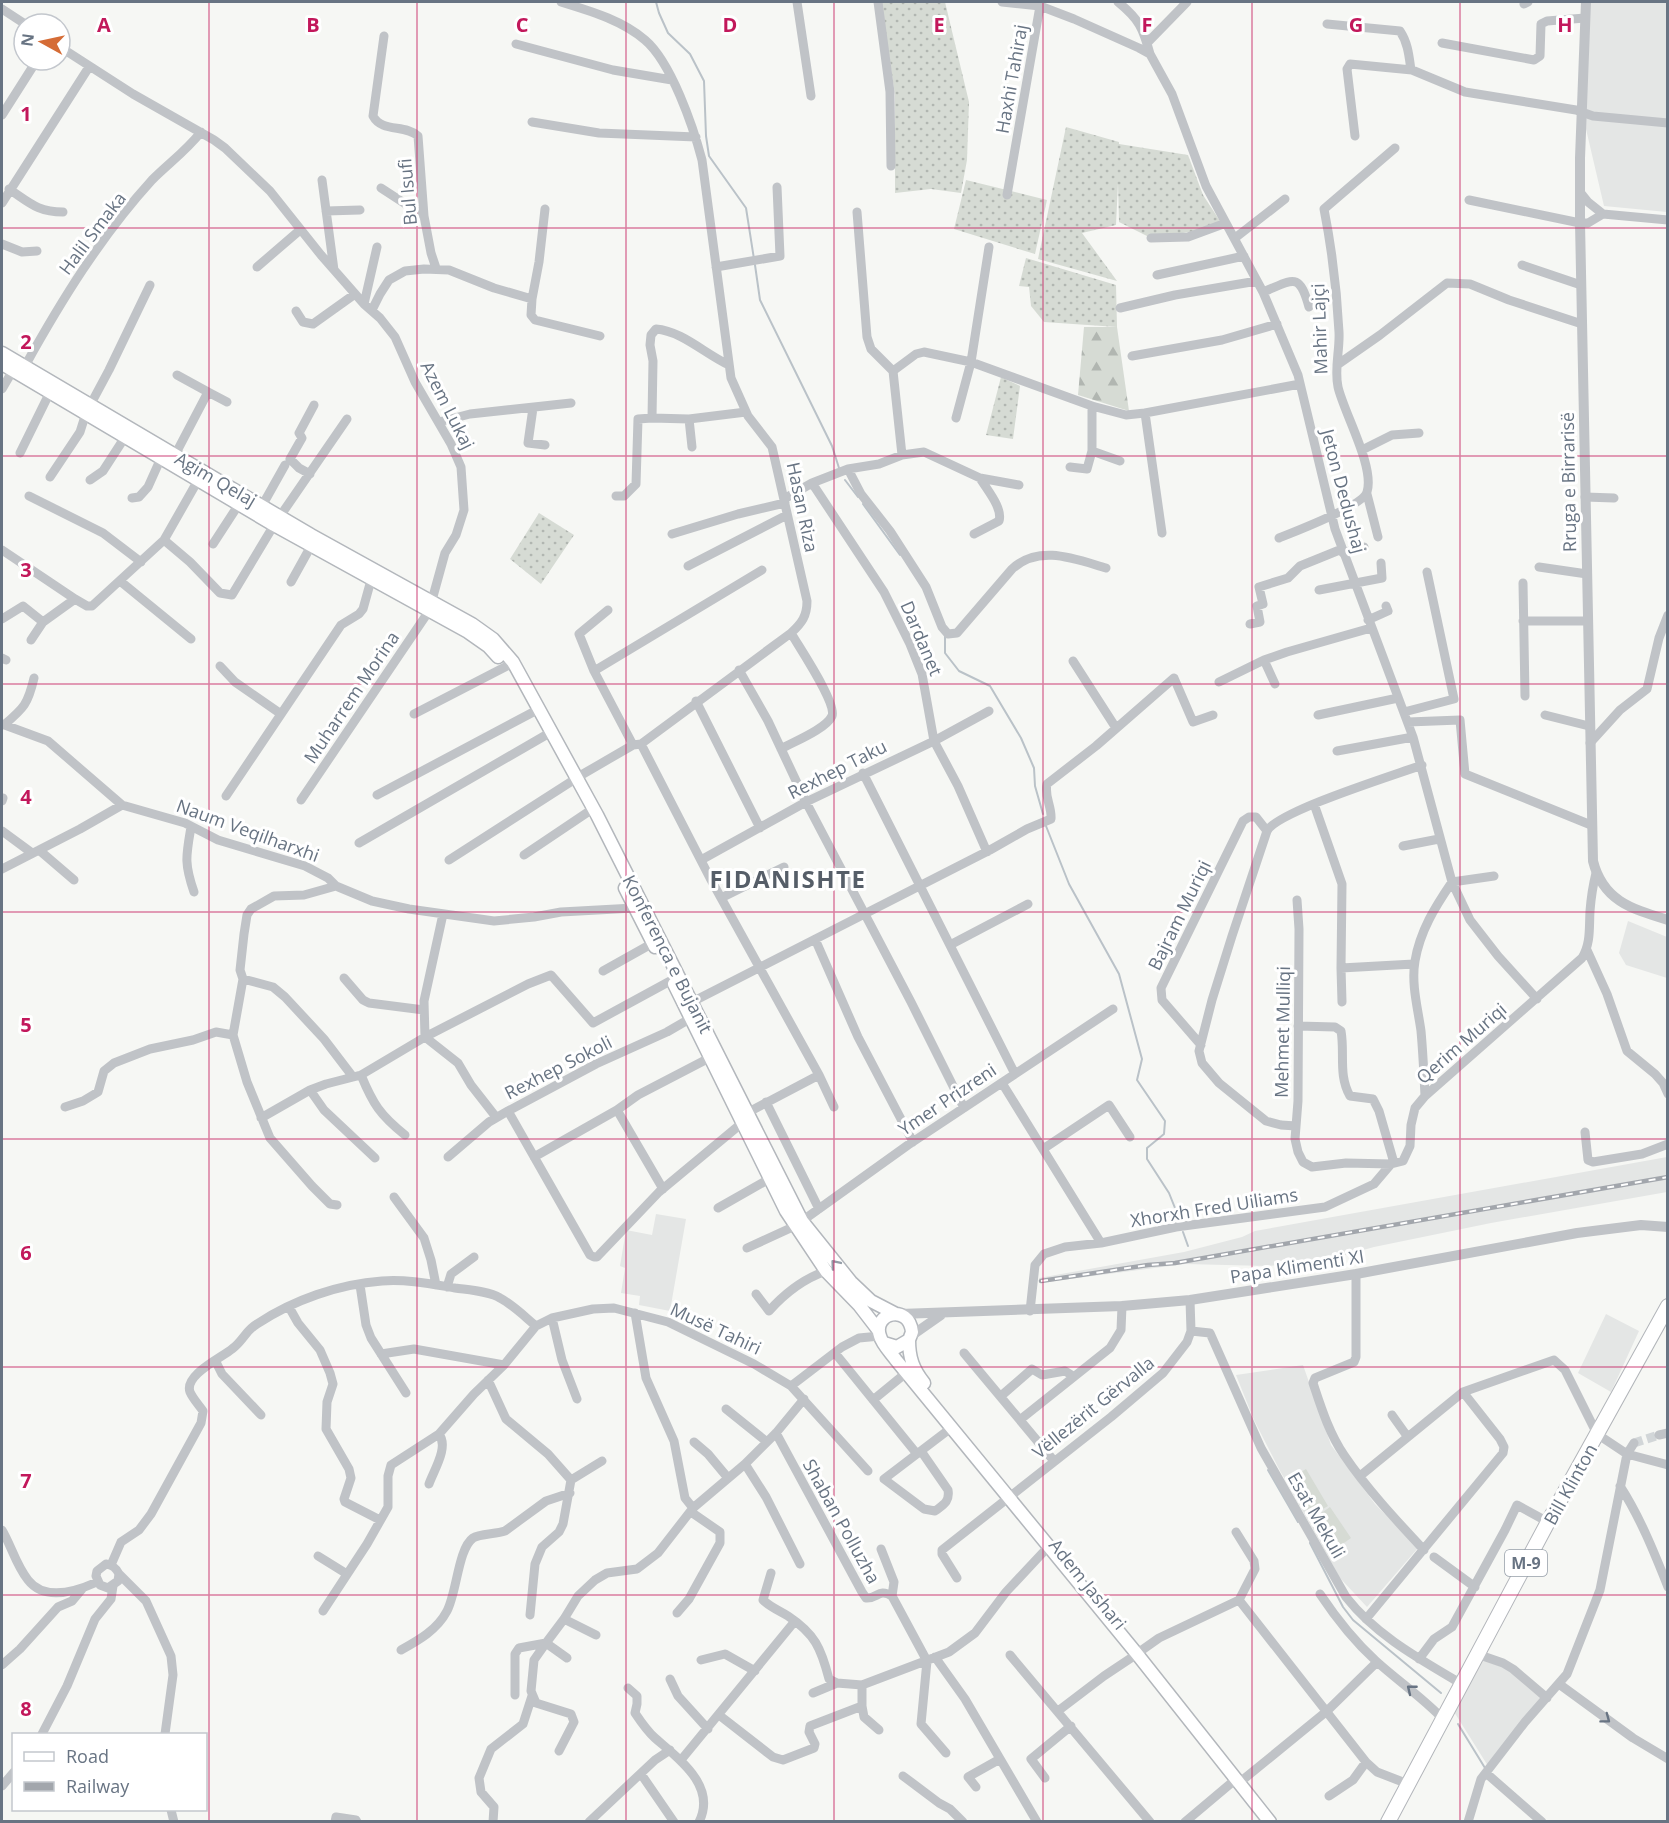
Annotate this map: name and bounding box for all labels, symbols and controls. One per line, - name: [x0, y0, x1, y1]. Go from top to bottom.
- text: A: [97, 11, 111, 38]
- text: B: [306, 11, 320, 38]
- text: C: [516, 11, 529, 38]
- text: D: [723, 11, 737, 38]
- text: E: [933, 11, 945, 38]
- text: F: [1142, 11, 1152, 38]
- text: G: [1349, 11, 1363, 38]
- text: H: [1557, 11, 1573, 38]
- north arrow: [12, 12, 72, 72]
- street label: Haxhi Tahiraj: [990, 23, 1032, 135]
- text: N: [15, 32, 39, 48]
- text: 1: [20, 100, 32, 127]
- street label: Bul Isufi: [392, 158, 422, 226]
- street label: Halil Smaka: [53, 187, 131, 279]
- street label: Mahir Lajçi: [1305, 283, 1333, 375]
- text: 2: [20, 328, 32, 355]
- street label: Azem Lukaj: [416, 357, 480, 453]
- street label: Rruga e Birrarisë: [1555, 412, 1581, 552]
- street label: Jeton Dedushaj: [1315, 424, 1372, 556]
- street label: Agim Qelaj: [171, 446, 261, 512]
- street label: Hasan Riza: [782, 460, 824, 554]
- text: 3: [20, 556, 32, 583]
- street label: Dardanet: [896, 597, 948, 679]
- street label: Muharrem Morina: [298, 626, 404, 768]
- street label: Rexhep Taku: [783, 734, 891, 804]
- text: 4: [20, 783, 32, 810]
- street label: Naum Veqilharxhi: [173, 793, 323, 867]
- street label: Bajram Muriqi: [1142, 856, 1216, 974]
- district label: FIDANISHTE: [710, 862, 866, 895]
- street label: Konferenca e Bujanit: [618, 871, 718, 1037]
- street label: Mehmet Mulliqi: [1269, 966, 1295, 1098]
- street label: Qerim Muriqi: [1411, 997, 1511, 1089]
- text: 5: [20, 1011, 32, 1038]
- street label: Rexhep Sokoli: [500, 1030, 616, 1104]
- street label: Ymer Prizreni: [893, 1057, 1001, 1141]
- street label: Xhorxh Fred Uiliams: [1129, 1182, 1299, 1232]
- text: 6: [20, 1239, 32, 1266]
- street label: Papa Klimenti XI: [1228, 1244, 1366, 1288]
- one-way arrow: [832, 1259, 843, 1270]
- street label: Musë Tahiri: [667, 1296, 765, 1360]
- street label: Vëllezërit Gërvalla: [1027, 1350, 1159, 1464]
- street label: Bill Klinton: [1538, 1439, 1602, 1529]
- street label: Shaban Polluzha: [798, 1454, 886, 1588]
- text: 7: [20, 1467, 32, 1494]
- street label: Esat Mekuli: [1283, 1468, 1351, 1562]
- street label: Adem Jashari: [1044, 1534, 1132, 1634]
- road number: M-9: [1505, 1550, 1547, 1576]
- one-way arrow: [1407, 1685, 1418, 1696]
- text: 8: [20, 1695, 32, 1722]
- one-way arrow: [1600, 1711, 1611, 1722]
- legend: [12, 1733, 207, 1811]
- text: Road: [66, 1744, 109, 1768]
- text: Railway: [66, 1774, 130, 1798]

